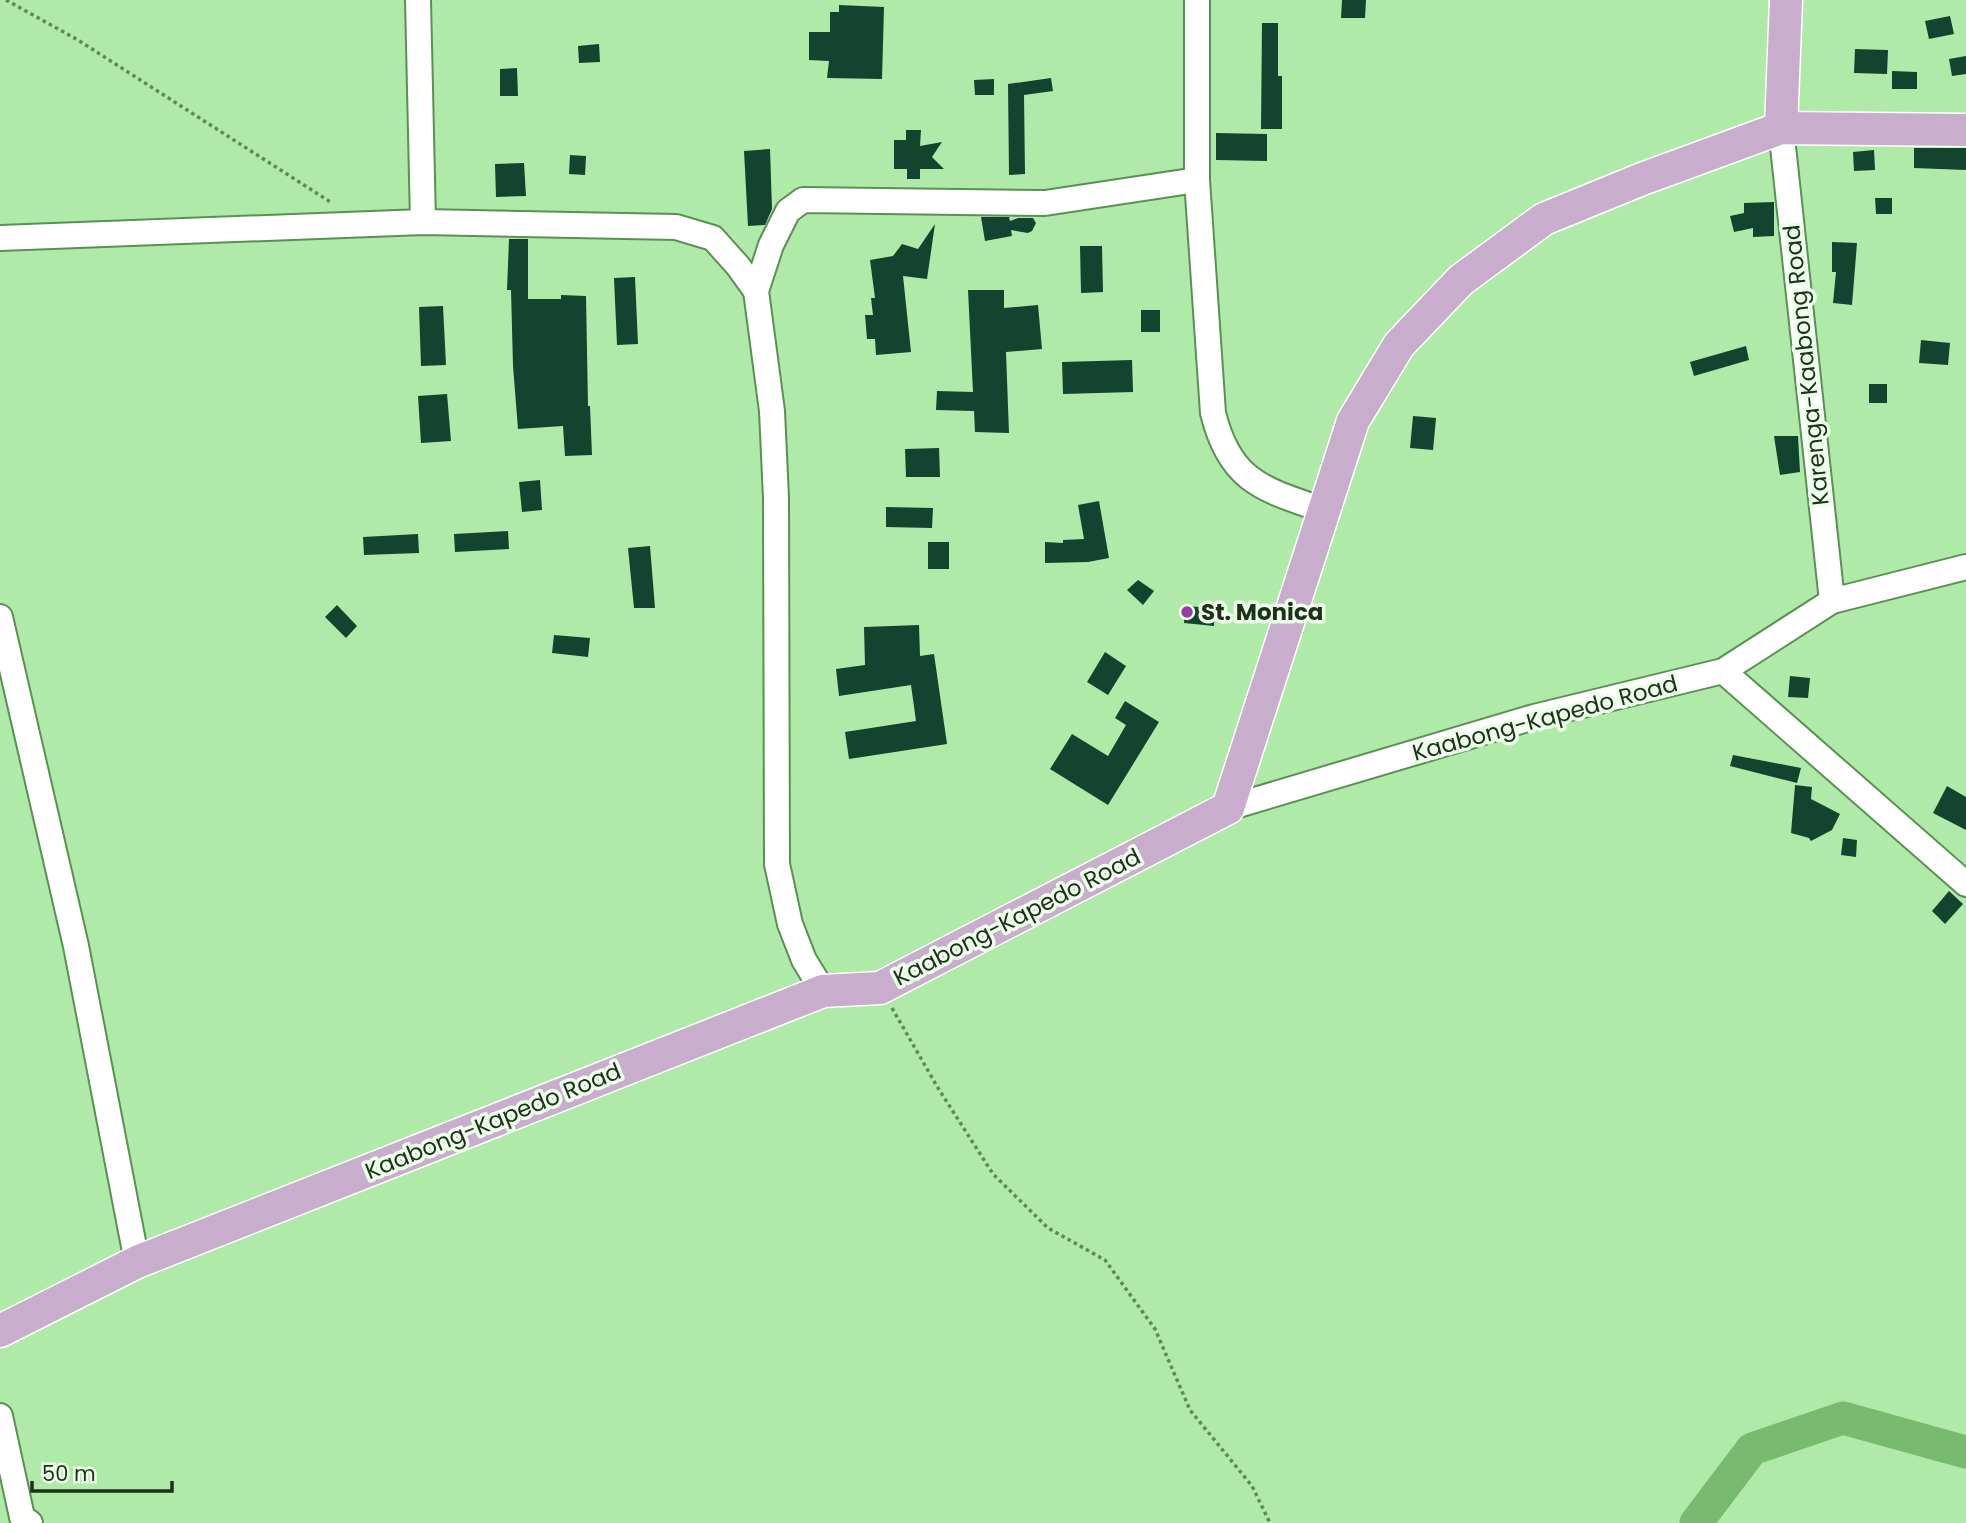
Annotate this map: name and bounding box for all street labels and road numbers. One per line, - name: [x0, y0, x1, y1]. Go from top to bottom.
- street label: Karenga-Kaabong Road: [1775, 223, 1837, 507]
- street label: Kaabong-Kapedo Road: [1409, 667, 1681, 769]
- street label: Kaabong-Kapedo Road: [888, 841, 1146, 993]
- street label: Kaabong-Kapedo Road: [360, 1055, 626, 1187]

